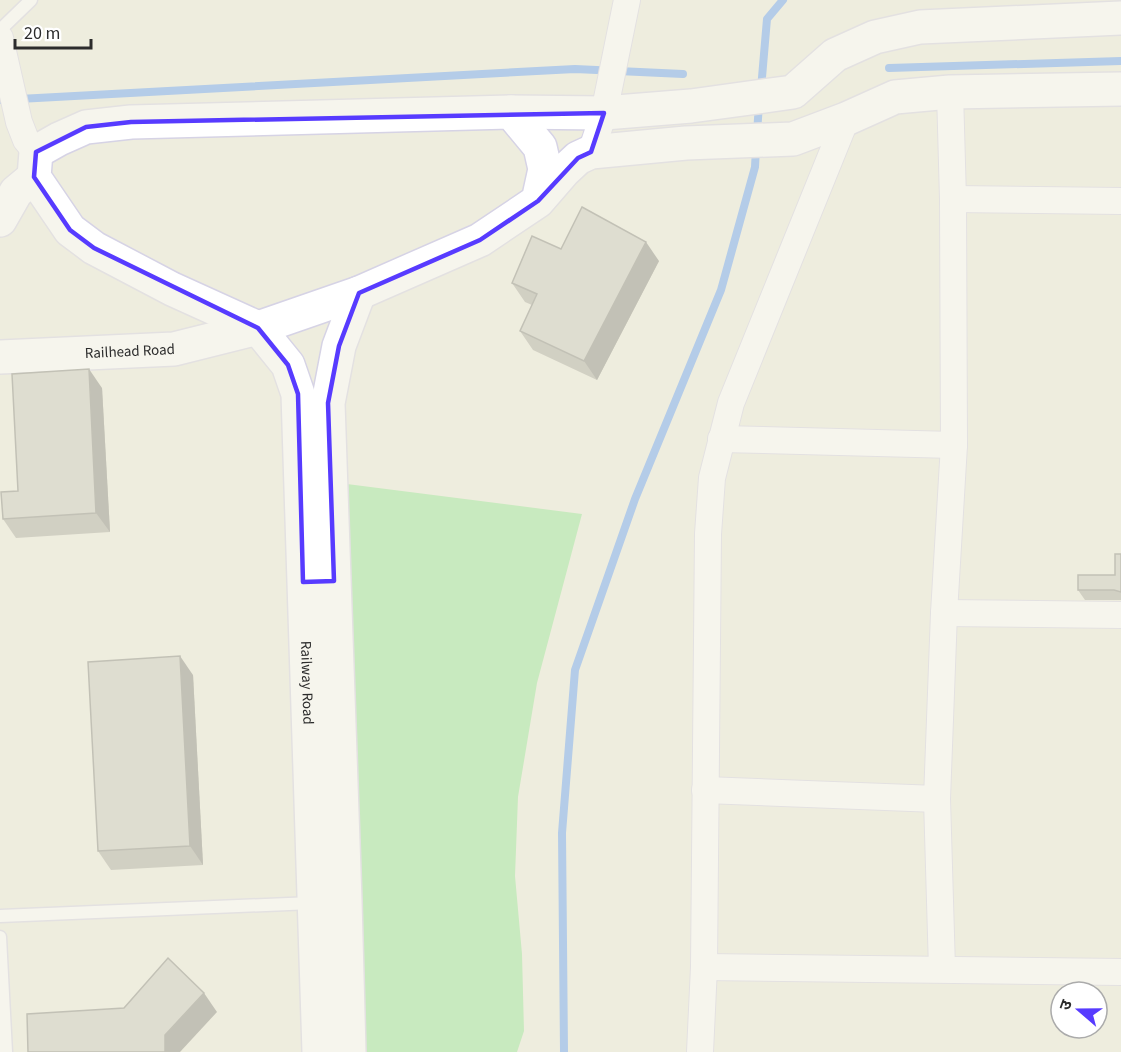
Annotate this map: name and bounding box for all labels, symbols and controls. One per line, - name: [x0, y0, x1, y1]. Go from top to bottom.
- scale bar: [15, 12, 92, 50]
- text: 20 m: [24, 21, 60, 46]
- street label: Railhead Road: [84, 339, 175, 364]
- street label: Railway Road: [295, 640, 319, 725]
- north arrow: [1049, 980, 1109, 1040]
- text: उ: [1054, 996, 1078, 1013]

